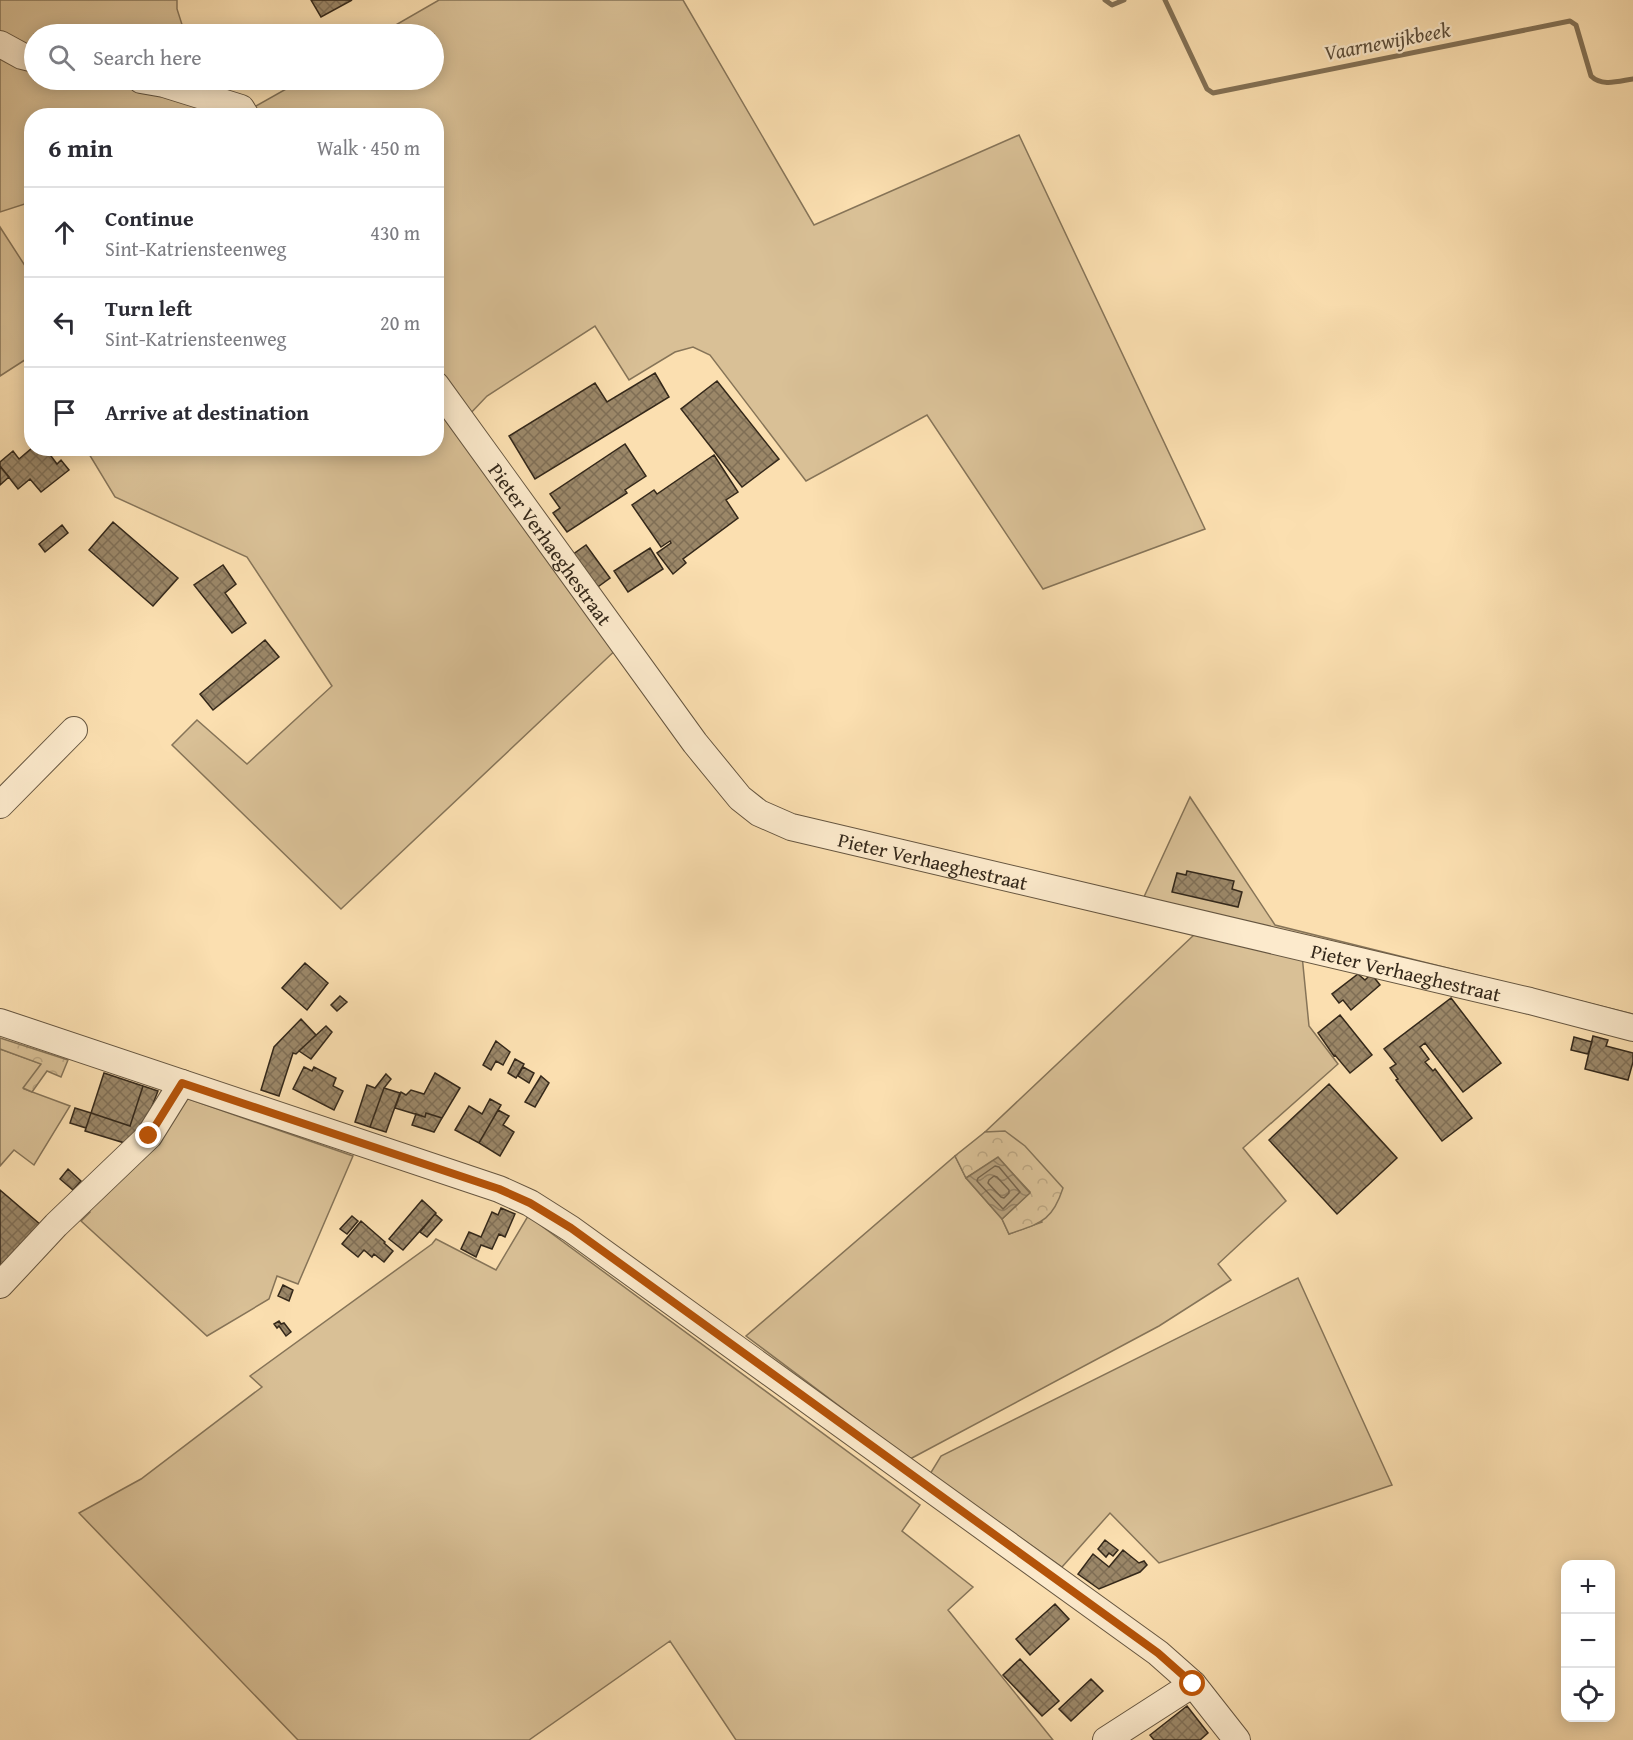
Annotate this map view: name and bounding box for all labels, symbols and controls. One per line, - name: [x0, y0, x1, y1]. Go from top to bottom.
- water label: Vaarnewijkbeek: [1321, 13, 1453, 68]
- search box: [24, 24, 444, 90]
- icon: search: [45, 41, 78, 74]
- text: Search here: [93, 41, 202, 73]
- text: 6 min: [48, 128, 113, 167]
- text: Walk · 450 m: [317, 133, 420, 162]
- text: Continue: [105, 202, 194, 234]
- icon: ahead: [48, 216, 81, 249]
- text: 430 m: [370, 218, 420, 247]
- text: Sint-Katriensteenweg: [105, 234, 287, 263]
- text: Turn left: [105, 292, 192, 324]
- icon: left: [48, 306, 81, 339]
- text: 20 m: [380, 308, 420, 337]
- text: Sint-Katriensteenweg: [105, 324, 287, 353]
- icon: arrive: [48, 396, 81, 429]
- text: Arrive at destination: [105, 396, 309, 428]
- street label: Pieter Verhaeghestraat: [482, 457, 620, 631]
- street label: Pieter Verhaeghestraat: [835, 824, 1031, 897]
- street label: Pieter Verhaeghestraat: [1308, 935, 1504, 1008]
- route end: [135, 1122, 161, 1148]
- map controls: [1561, 1560, 1615, 1722]
- button: +: [1561, 1560, 1615, 1614]
- button: −: [1561, 1614, 1615, 1668]
- button: locate: [1561, 1668, 1615, 1722]
- route start: [1179, 1670, 1205, 1696]

